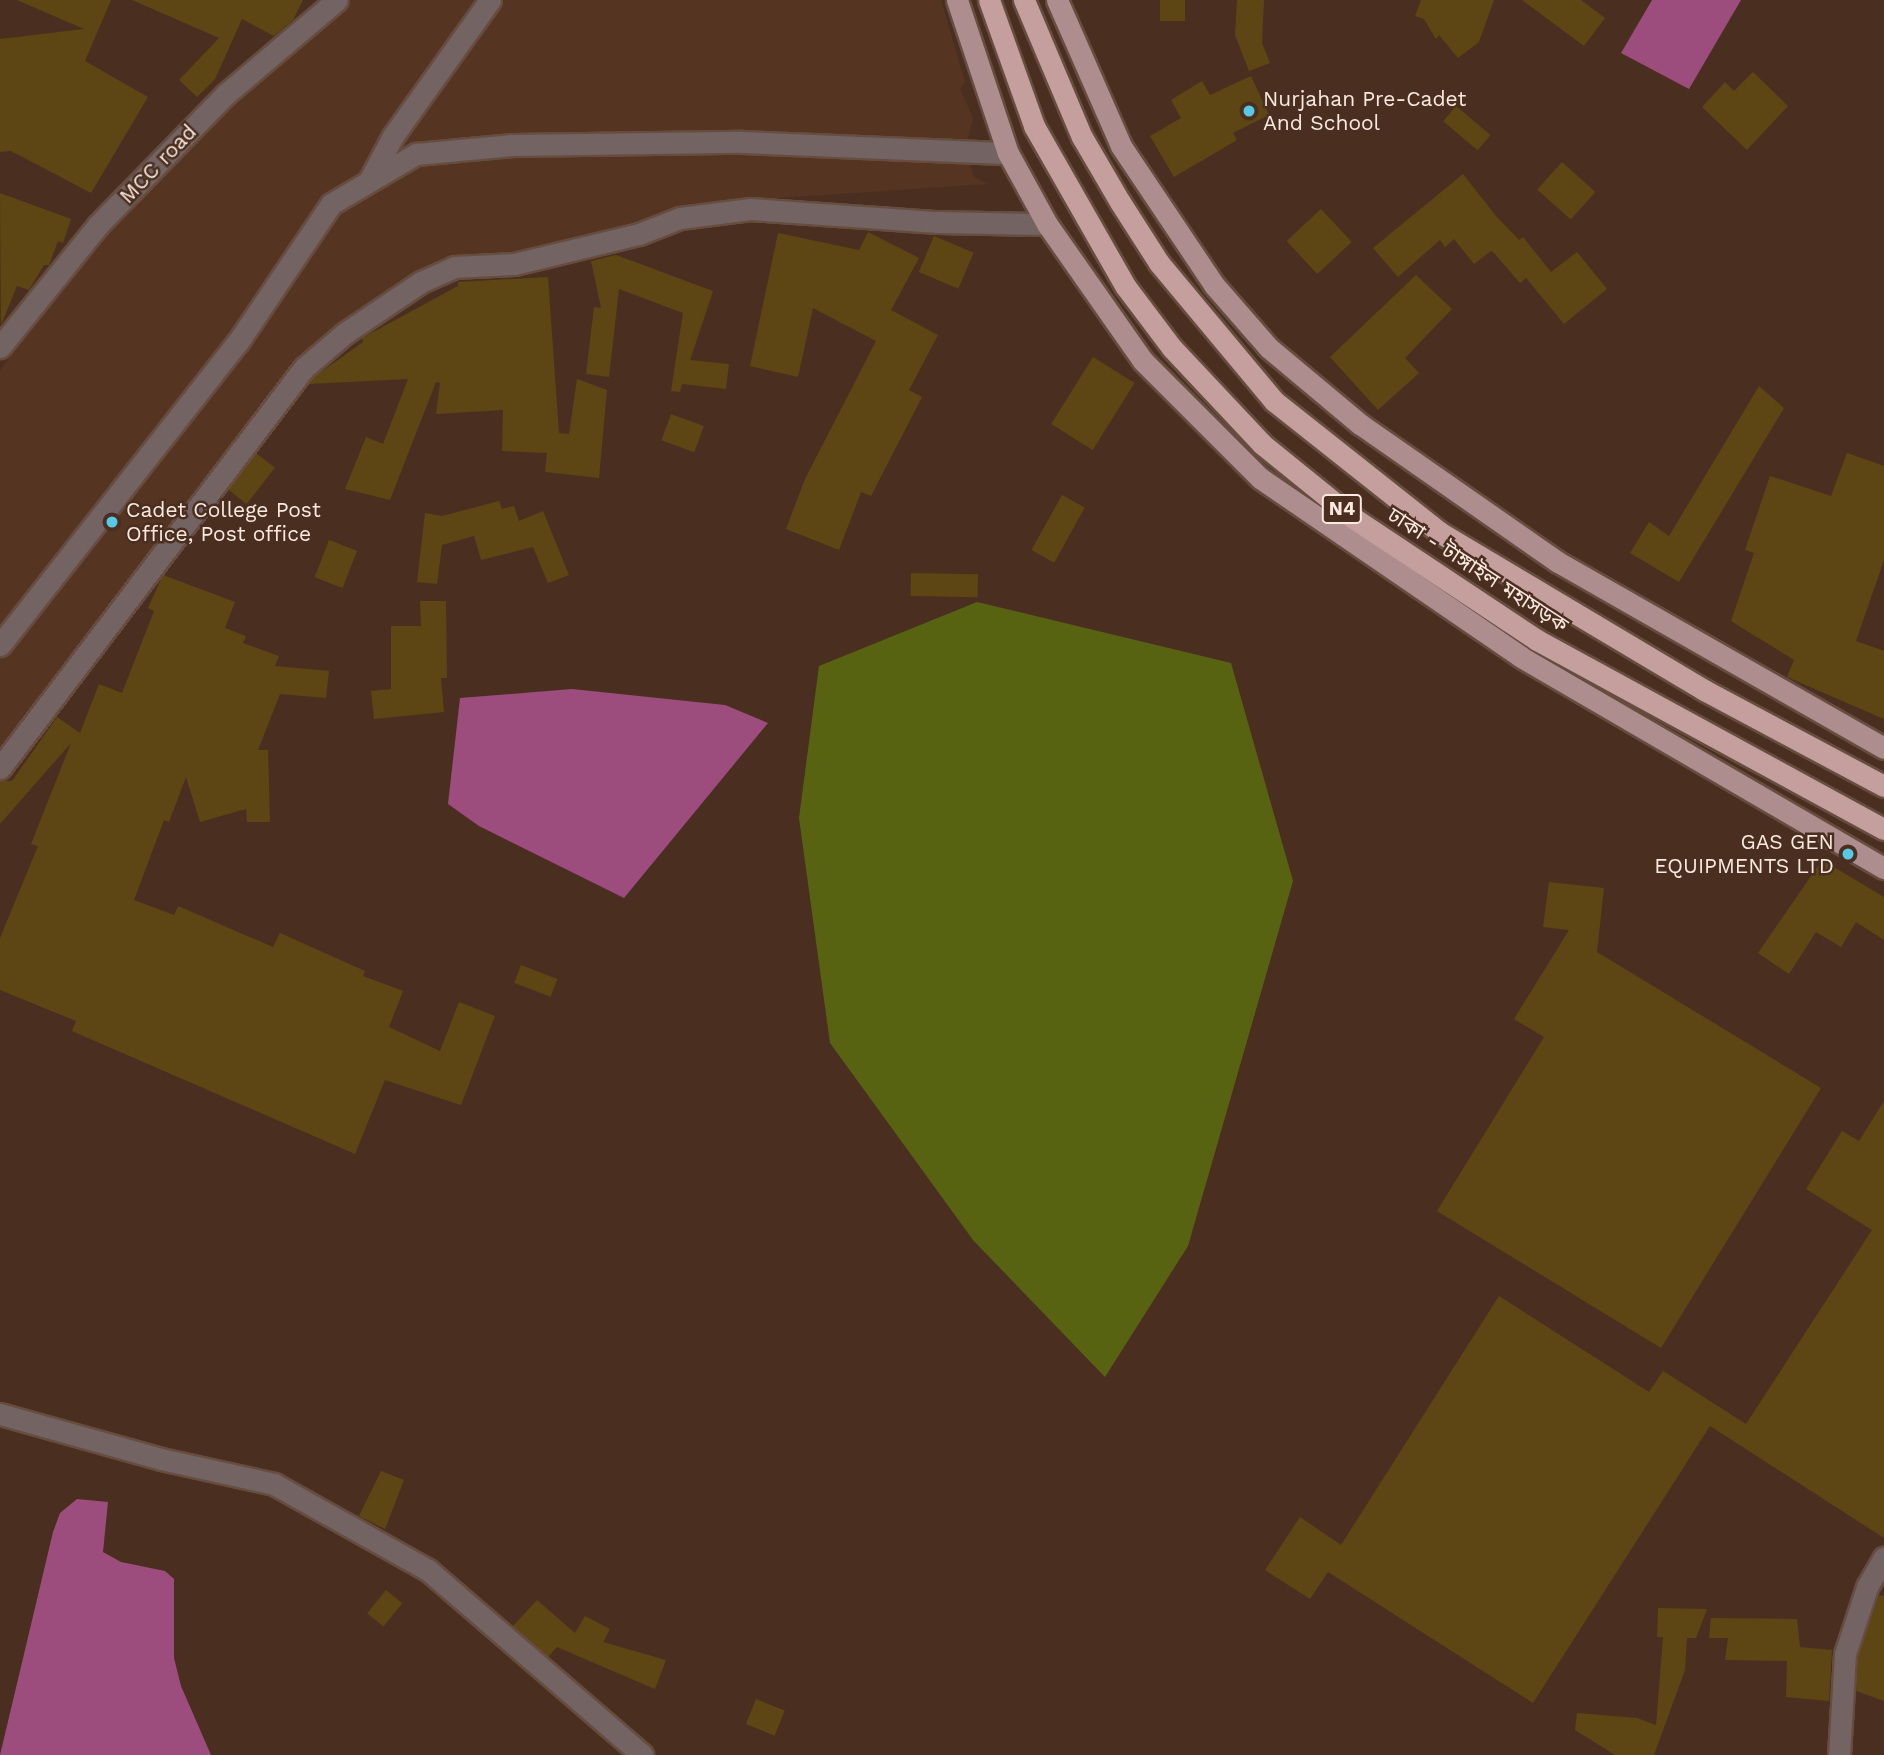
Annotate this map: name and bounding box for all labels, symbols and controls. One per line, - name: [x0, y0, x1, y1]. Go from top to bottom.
- place label: Nurjahan Pre-Cadet And School: [1263, 86, 1466, 136]
- marker: Nurjahan Pre-Cadet And School: [1241, 103, 1257, 119]
- street label: MCC road: [114, 119, 202, 209]
- road number: N4: [1321, 494, 1363, 524]
- place label: Cadet College Post Office, Post office: [126, 497, 321, 547]
- street label: ঢাকা - টাঙ্গাইল মহাসড়ক: [1383, 502, 1573, 638]
- marker: Cadet College Post Office, Post office: [104, 514, 120, 530]
- place label: GAS GEN EQUIPMENTS LTD: [1654, 829, 1834, 879]
- marker: GAS GEN EQUIPMENTS LTD: [1840, 846, 1856, 862]

